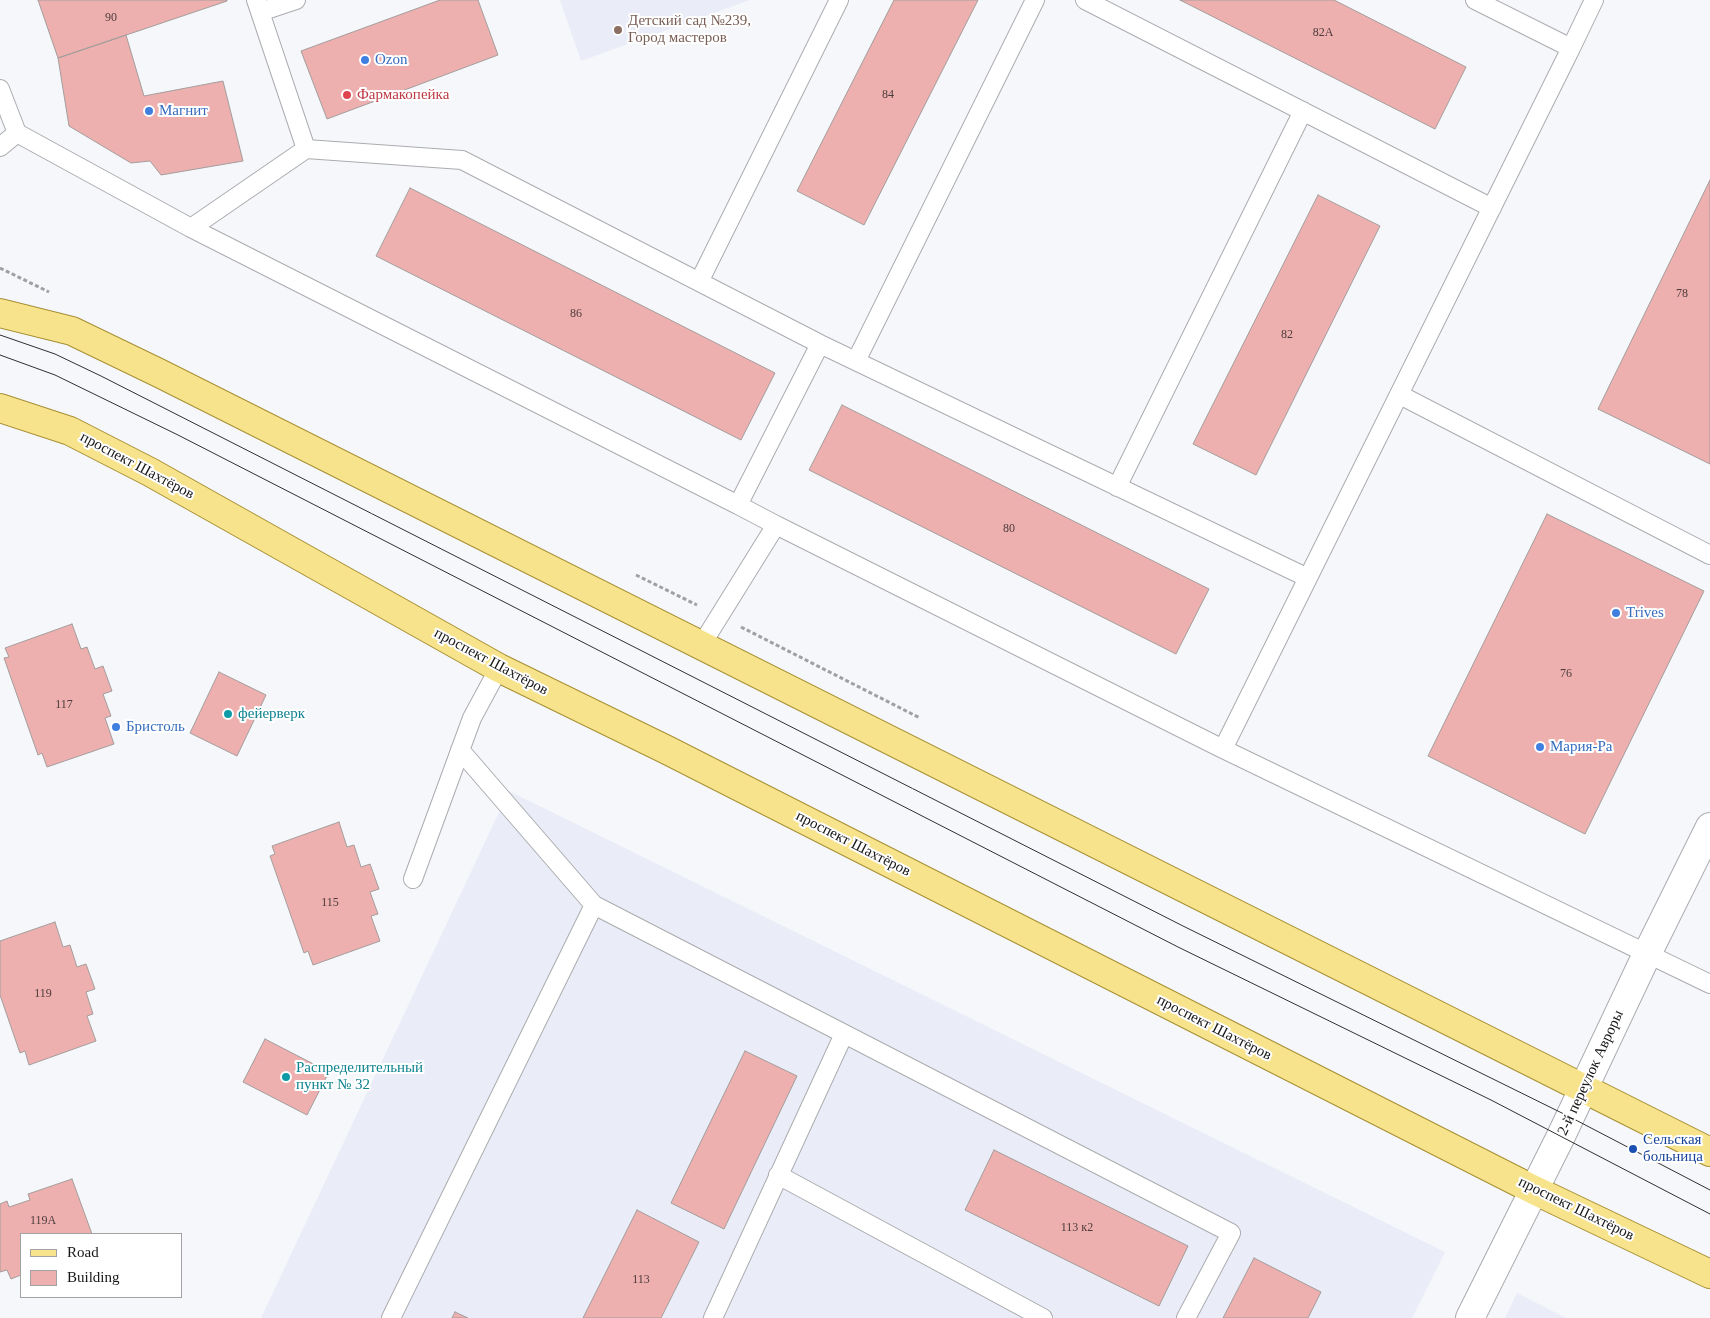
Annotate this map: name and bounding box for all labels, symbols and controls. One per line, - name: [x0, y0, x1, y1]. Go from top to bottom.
- house number: 90: [105, 11, 117, 25]
- place label: Детский сад №239, Город мастеров: [628, 12, 751, 47]
- marker: Детский сад №239, Город мастеров: [612, 24, 624, 36]
- house number: 82А: [1313, 26, 1333, 40]
- place label: Ozon: [375, 51, 407, 69]
- marker: Ozon: [359, 54, 371, 66]
- place label: Фармакопейка: [357, 86, 449, 104]
- house number: 84: [882, 88, 894, 102]
- marker: Фармакопейка: [341, 89, 353, 101]
- place label: Магнит: [159, 102, 208, 120]
- marker: Магнит: [143, 105, 155, 117]
- house number: 78: [1676, 287, 1688, 301]
- house number: 86: [570, 307, 582, 321]
- house number: 82: [1281, 328, 1293, 342]
- street label: проспект Шахтёров: [77, 428, 197, 504]
- house number: 80: [1003, 522, 1015, 536]
- place label: Trives: [1626, 604, 1664, 622]
- marker: Trives: [1610, 607, 1622, 619]
- street label: проспект Шахтёров: [431, 624, 551, 700]
- house number: 76: [1560, 667, 1572, 681]
- house number: 117: [55, 698, 73, 712]
- place label: фейерверк: [238, 705, 305, 723]
- marker: фейерверк: [222, 708, 234, 720]
- place label: Бристоль: [126, 718, 185, 736]
- marker: Бристоль: [110, 721, 122, 733]
- place label: Мария-Ра: [1550, 738, 1612, 756]
- marker: Мария-Ра: [1534, 741, 1546, 753]
- street label: проспект Шахтёров: [793, 807, 913, 881]
- house number: 115: [321, 896, 339, 910]
- house number: 119: [34, 987, 52, 1001]
- street label: проспект Шахтёров: [1154, 991, 1274, 1065]
- street label: 2-й переулок Авроры: [1554, 1008, 1628, 1138]
- place label: Распределительный пункт № 32: [296, 1059, 423, 1094]
- marker: Распределительный пункт № 32: [280, 1071, 292, 1083]
- place label: Сельская больница: [1643, 1131, 1703, 1166]
- marker: Сельская больница: [1627, 1143, 1639, 1155]
- street label: проспект Шахтёров: [1515, 1173, 1637, 1245]
- house number: 119А: [30, 1214, 56, 1228]
- house number: 113 к2: [1061, 1221, 1093, 1235]
- legend: [20, 1233, 182, 1298]
- text: Road: [67, 1244, 99, 1260]
- text: Building: [67, 1269, 120, 1285]
- house number: 113: [632, 1273, 650, 1287]

